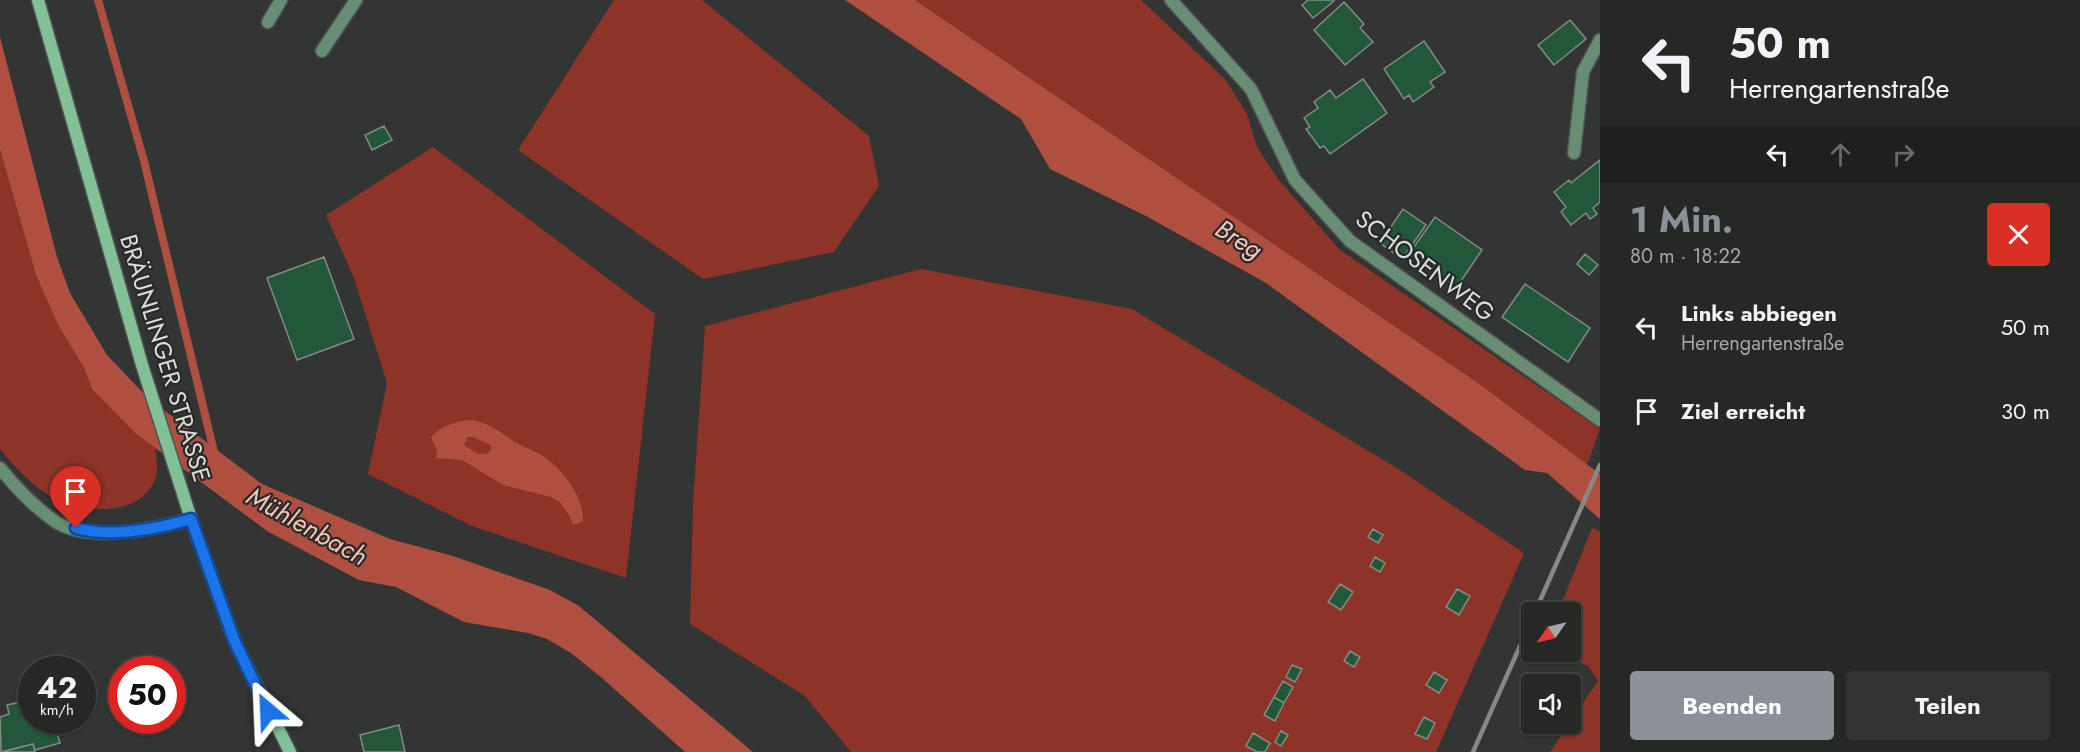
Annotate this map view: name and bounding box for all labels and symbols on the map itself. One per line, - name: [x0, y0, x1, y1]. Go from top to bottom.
- street label: SCHOSENWEG: [1348, 202, 1502, 330]
- water label: Breg: [1208, 210, 1270, 268]
- street label: BRÄUNLINGER STRASSE: [111, 230, 220, 486]
- pin: [50, 466, 101, 528]
- water label: Mühlenbach: [240, 477, 374, 575]
- north arrow: [1521, 602, 1581, 662]
- speed limit sign: 50: [108, 656, 186, 734]
- position arrow: [236, 679, 300, 743]

